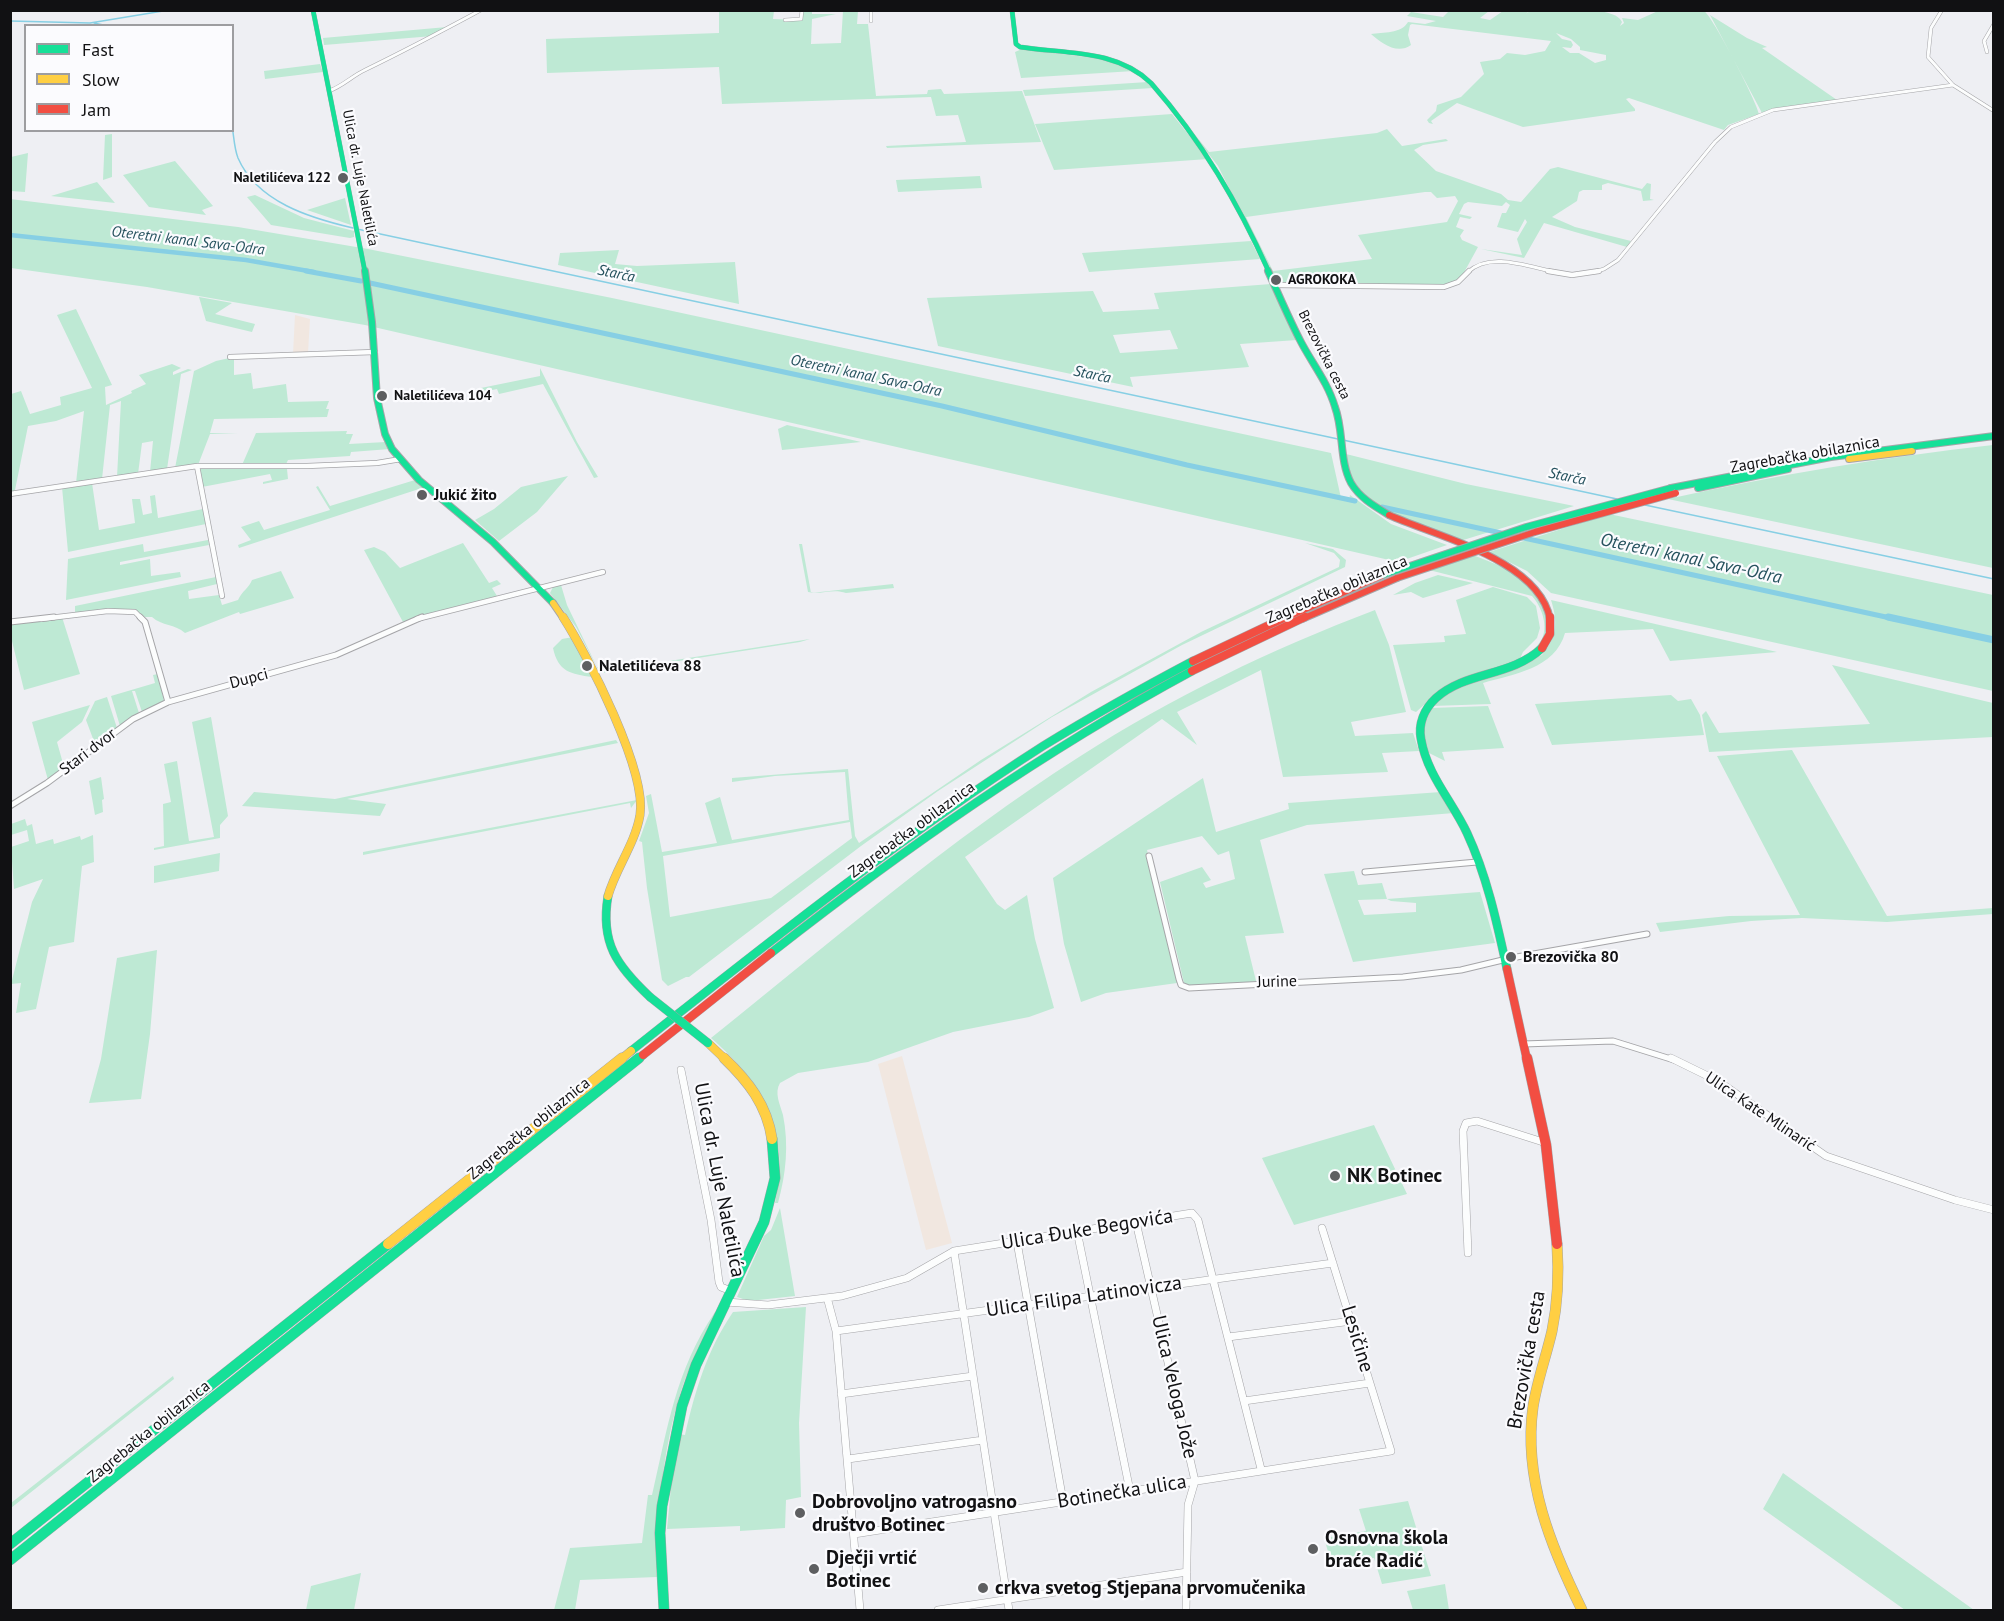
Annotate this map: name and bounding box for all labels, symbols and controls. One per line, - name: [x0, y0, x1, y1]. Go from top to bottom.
- legend: [24, 24, 234, 132]
- text: Fast: [82, 38, 114, 61]
- text: Slow: [82, 68, 120, 91]
- text: Jam: [82, 98, 111, 121]
- street label: Ulica dr. Luje Naletilića: [339, 108, 381, 248]
- place label: Naletilićeva 122: [233, 170, 331, 186]
- marker: Naletilićeva 122: [336, 171, 350, 185]
- water label: Oteretni kanal Sava-Odra: [111, 223, 265, 259]
- water label: Starča: [596, 261, 636, 287]
- place label: AGROKOKA: [1288, 272, 1356, 288]
- marker: AGROKOKA: [1269, 273, 1283, 287]
- street label: Brezovička cesta: [1294, 307, 1354, 403]
- water label: Oteretni kanal Sava-Odra: [789, 351, 943, 401]
- water label: Starča: [1072, 362, 1112, 388]
- place label: Naletilićeva 104: [394, 388, 492, 404]
- marker: Naletilićeva 104: [375, 389, 389, 403]
- street label: Zagrebačka obilaznica: [1729, 432, 1881, 478]
- water label: Starča: [1547, 464, 1587, 490]
- place label: Jukić žito: [434, 485, 497, 505]
- marker: Jukić žito: [415, 488, 429, 502]
- water label: Oteretni kanal Sava-Odra: [1598, 529, 1784, 589]
- street label: Zagrebačka obilaznica: [1263, 552, 1411, 628]
- place label: Naletilićeva 88: [599, 656, 701, 676]
- marker: Naletilićeva 88: [580, 659, 594, 673]
- street label: Dupci: [228, 665, 270, 693]
- street label: Stari dvor: [56, 724, 120, 780]
- street label: Zagrebačka obilaznica: [845, 778, 979, 882]
- place label: Brezovička 80: [1523, 947, 1619, 967]
- marker: Brezovička 80: [1504, 950, 1518, 964]
- street label: Jurine: [1257, 972, 1297, 992]
- street label: Ulica Kate Mlinarić: [1701, 1068, 1819, 1156]
- street label: Zagrebačka obilaznica: [464, 1074, 594, 1184]
- street label: Ulica dr. Luje Naletilića: [688, 1081, 750, 1279]
- place label: NK Botinec: [1347, 1164, 1442, 1188]
- marker: NK Botinec: [1328, 1169, 1342, 1183]
- street label: Ulica Đuke Begovića: [999, 1205, 1175, 1255]
- street label: Ulica Filipa Latinovicza: [985, 1271, 1183, 1323]
- street label: Brezovička cesta: [1503, 1289, 1551, 1431]
- street label: Lesičine: [1335, 1303, 1379, 1375]
- street label: Ulica Veloga Jože: [1146, 1313, 1202, 1461]
- street label: Zagrebačka obilaznica: [84, 1377, 214, 1487]
- street label: Botinečka ulica: [1056, 1470, 1188, 1514]
- place label: Dobrovoljno vatrogasno društvo Botinec: [812, 1490, 1017, 1537]
- marker: Dobrovoljno vatrogasno društvo Botinec: [793, 1506, 807, 1520]
- place label: Osnovna škola braće Radić: [1325, 1526, 1448, 1573]
- marker: Osnovna škola braće Radić: [1306, 1542, 1320, 1556]
- place label: Dječji vrtić Botinec: [826, 1546, 917, 1593]
- marker: Dječji vrtić Botinec: [807, 1562, 821, 1576]
- place label: crkva svetog Stjepana prvomučenika: [995, 1576, 1306, 1600]
- marker: crkva svetog Stjepana prvomučenika: [976, 1581, 990, 1595]

